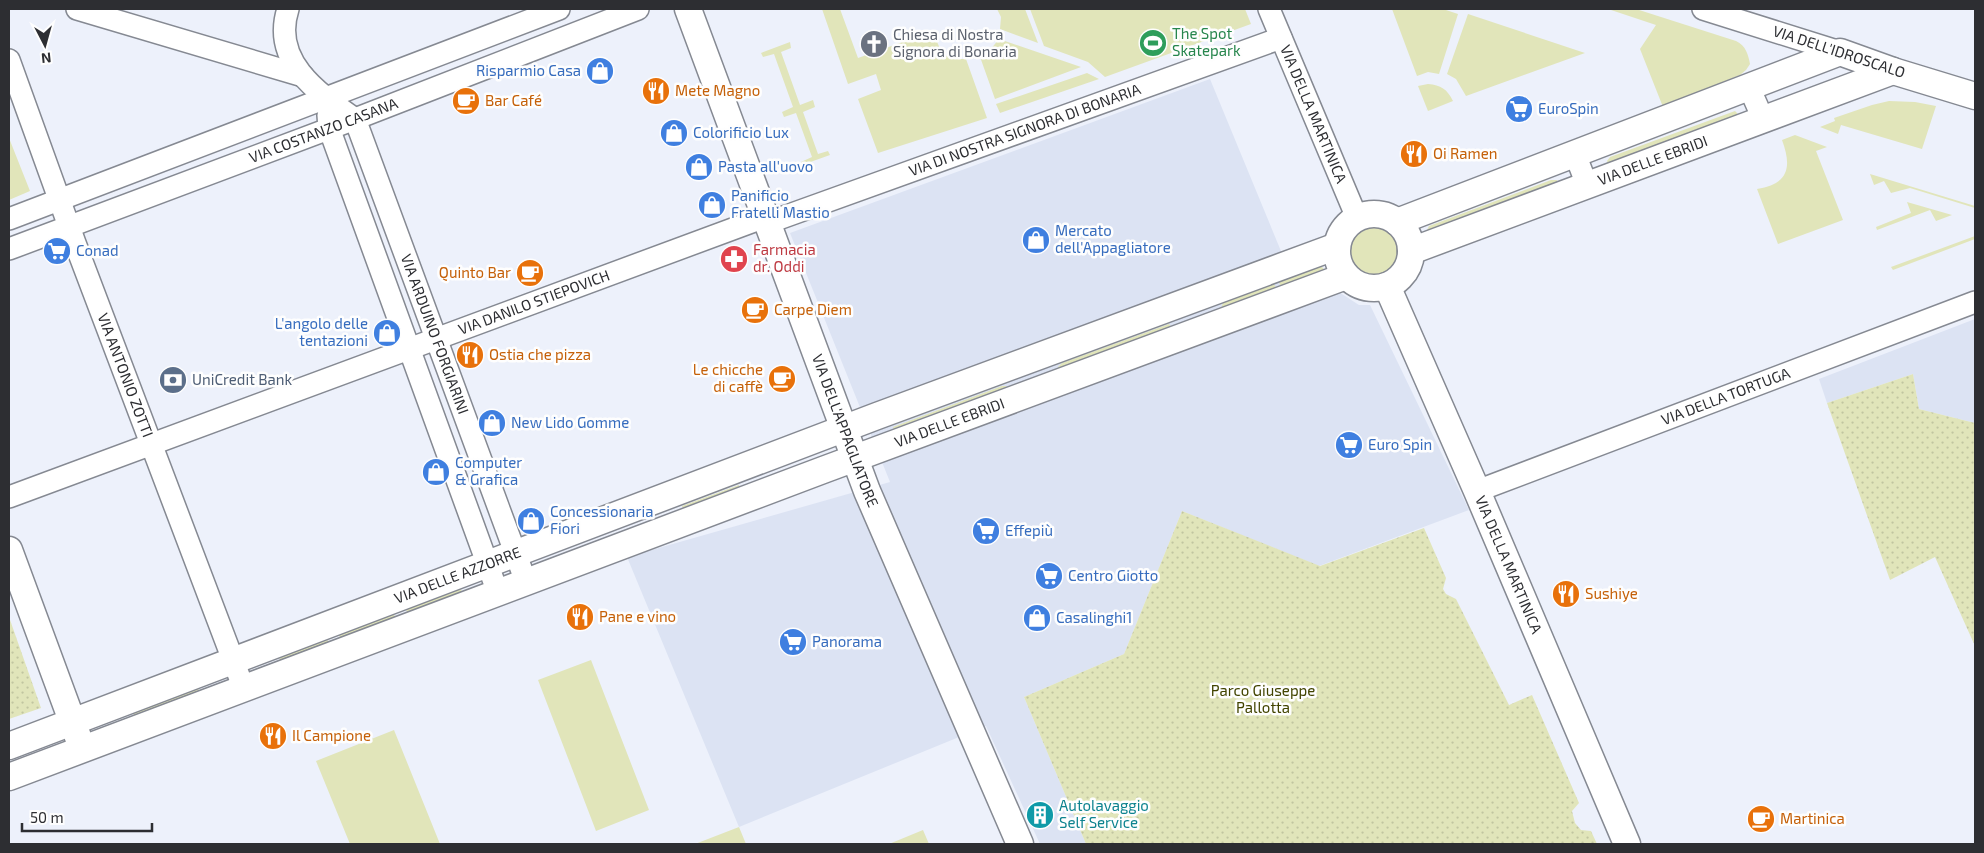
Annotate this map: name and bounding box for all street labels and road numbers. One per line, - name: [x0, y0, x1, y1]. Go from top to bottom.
- street label: VIA DELL'IDROSCALO: [1771, 21, 1908, 81]
- street label: VIA DELLA MARTINICA: [1277, 42, 1351, 186]
- street label: VIA DI NOSTRA SIGNORA DI BONARIA: [906, 79, 1143, 179]
- street label: VIA COSTANZO CASANA: [246, 93, 401, 166]
- street label: VIA DELLE EBRIDI: [1595, 131, 1710, 188]
- street label: VIA ARDUINO FORGIARINI: [398, 251, 473, 416]
- street label: VIA DANILO STIEPOVICH: [456, 265, 612, 338]
- street label: VIA ANTONIO ZOTTI: [94, 310, 158, 439]
- street label: VIA DELL'APPAGLIATORE: [809, 351, 883, 510]
- street label: VIA DELLA TORTUGA: [1658, 363, 1793, 428]
- street label: VIA DELLE EBRIDI: [892, 394, 1007, 451]
- street label: VIA DELLA MARTINICA: [1472, 493, 1547, 637]
- street label: VIA DELLE AZZORRE: [392, 542, 523, 607]

